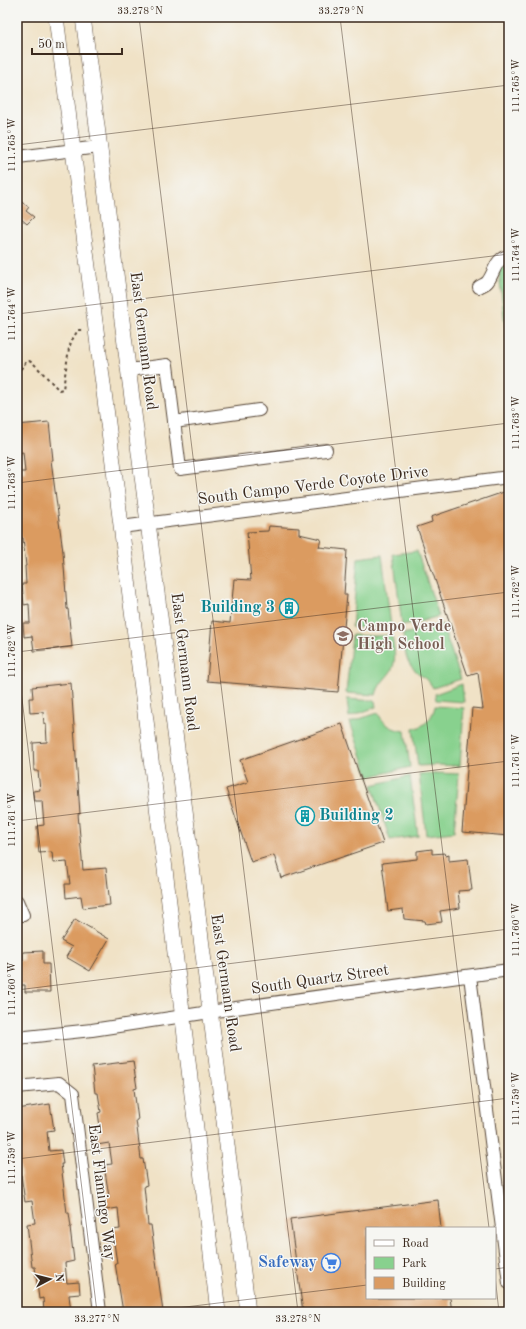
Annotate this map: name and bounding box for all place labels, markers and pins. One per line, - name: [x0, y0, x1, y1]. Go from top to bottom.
- building icon: Building 3: [278, 597, 300, 619]
- place label: Building 3: [200, 600, 275, 616]
- place label: Campo Verde High School: [357, 619, 451, 653]
- school or university icon: Campo Verde High School: [332, 625, 354, 647]
- building icon: Building 2: [294, 805, 316, 827]
- place label: Building 2: [319, 808, 394, 824]
- supermarket icon: Safeway: [320, 1252, 342, 1274]
- place label: Safeway: [258, 1255, 317, 1271]

